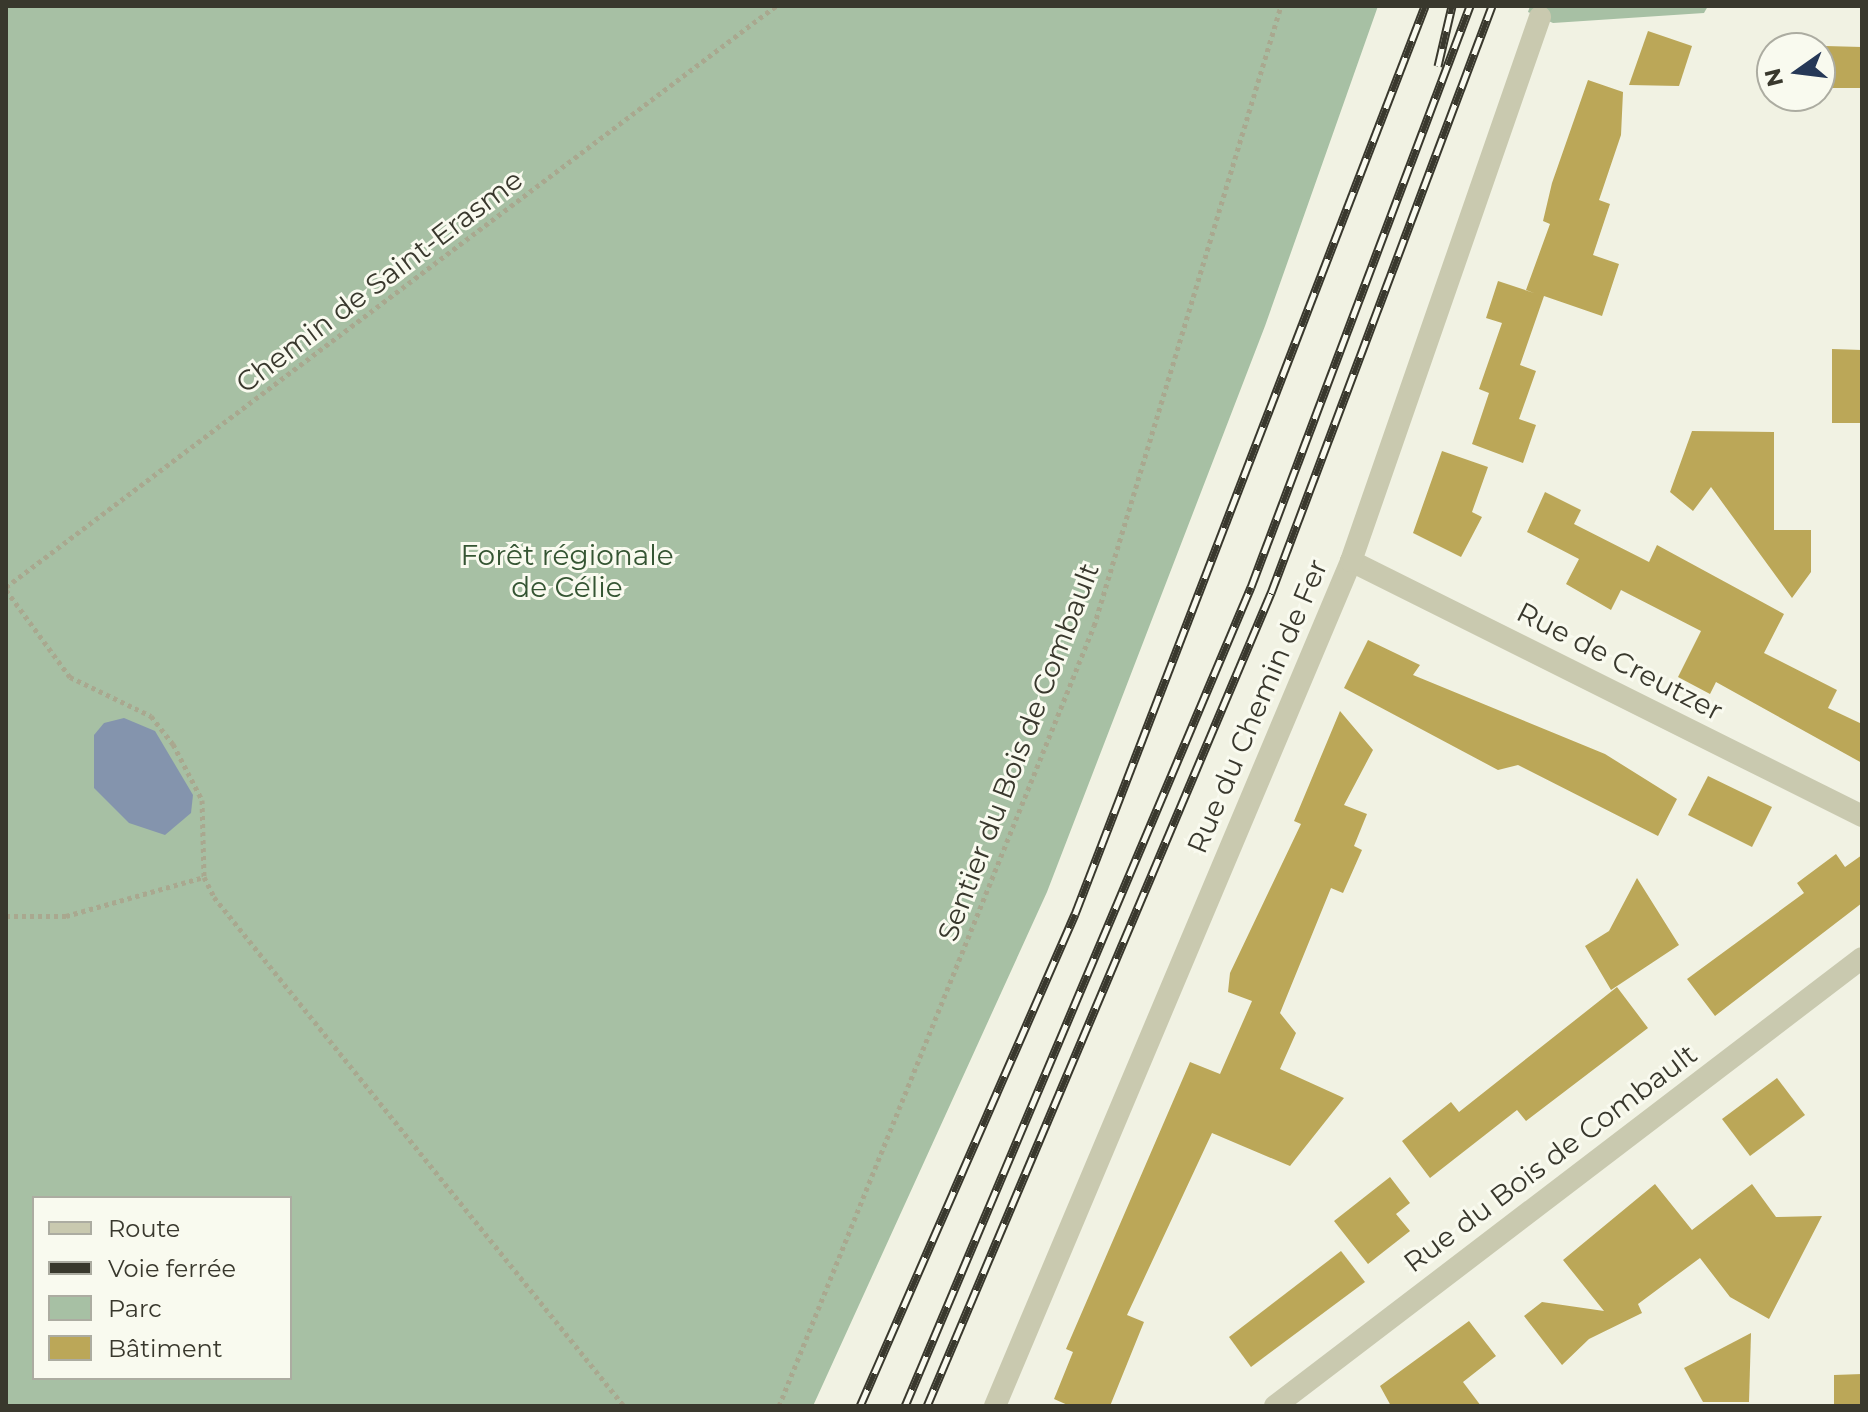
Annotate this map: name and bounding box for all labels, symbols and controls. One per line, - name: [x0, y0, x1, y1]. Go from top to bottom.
- north arrow: [1756, 32, 1836, 112]
- text: N: [1759, 66, 1789, 89]
- street label: Chemin de Saint-Erasme: [229, 162, 529, 400]
- park label: Forêt régionale de Célie: [460, 538, 674, 604]
- street label: Rue du Chemin de Fer: [1180, 554, 1334, 858]
- street label: Sentier du Bois de Combault: [930, 558, 1106, 946]
- street label: Rue de Creutzer: [1511, 595, 1729, 727]
- street label: Rue du Bois de Combault: [1397, 1037, 1703, 1279]
- legend: [32, 1196, 292, 1380]
- text: Route: [108, 1214, 180, 1243]
- text: Voie ferrée: [108, 1254, 236, 1283]
- text: Parc: [108, 1294, 162, 1323]
- text: Bâtiment: [108, 1334, 222, 1363]

